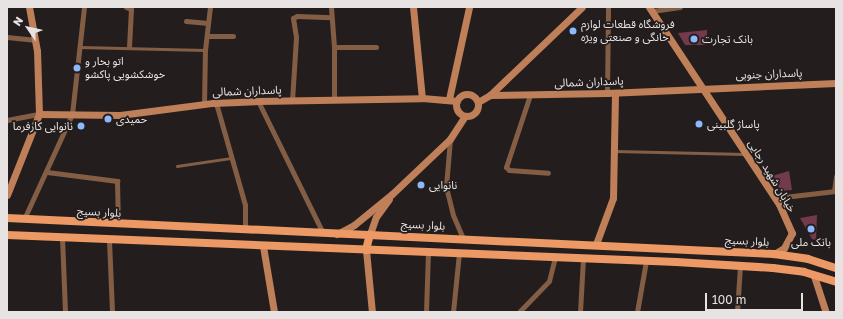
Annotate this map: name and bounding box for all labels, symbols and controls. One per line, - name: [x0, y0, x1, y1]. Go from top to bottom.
- north arrow: [8, 8, 48, 48]
- text: N: [10, 14, 25, 28]
- place label: فروشگاه قطعات لوازم خانگی و صنعتی ویژه: [581, 18, 675, 44]
- marker: فروشگاه قطعات لوازم خانگی و صنعتی ویژه: [568, 26, 578, 36]
- place label: بانک تجارت: [702, 32, 753, 46]
- marker: بانک تجارت: [689, 34, 699, 44]
- place label: اتو بخار و خوشکشویی پاکشو: [85, 55, 165, 81]
- marker: اتو بخار و خوشکشویی پاکشو: [72, 63, 82, 73]
- street label: پاسداران جنوبی: [735, 66, 803, 82]
- street label: پاسداران شمالی: [554, 74, 624, 90]
- street label: پاسداران شمالی: [212, 83, 282, 99]
- place label: حمیدی: [116, 112, 147, 126]
- marker: حمیدی: [103, 114, 113, 124]
- place label: پاساژ گلبینی: [707, 117, 760, 131]
- place label: نانوایی کارفرما: [13, 119, 73, 133]
- marker: پاساژ گلبینی: [694, 119, 704, 129]
- marker: نانوایی کارفرما: [76, 121, 86, 131]
- street label: خیابان شهید رجایی: [745, 138, 799, 214]
- place label: نانوایی: [429, 178, 457, 192]
- marker: نانوایی: [416, 180, 426, 190]
- street label: بلوار بسیج: [76, 204, 122, 220]
- street label: بلوار بسیج: [400, 217, 446, 233]
- marker: بانک ملی: [806, 224, 816, 234]
- street label: بلوار بسیج: [724, 233, 770, 249]
- place label: بانک ملی: [791, 235, 831, 249]
- scale bar: [707, 285, 805, 311]
- text: 100 m: [712, 292, 746, 307]

